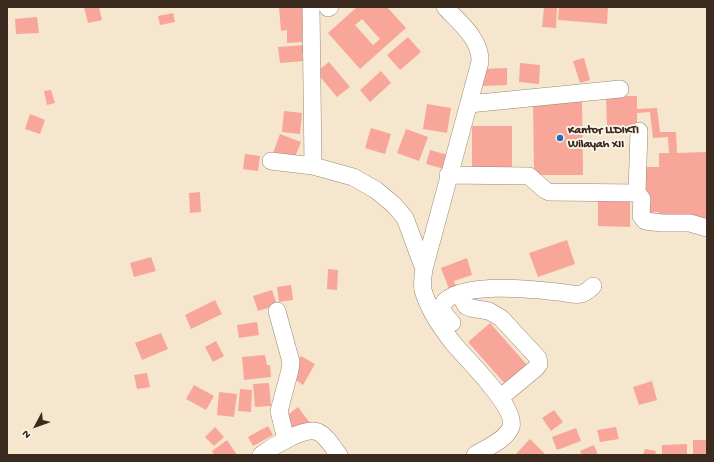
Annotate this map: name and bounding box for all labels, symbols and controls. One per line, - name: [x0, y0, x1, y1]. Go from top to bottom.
- place label: Kantor LLDIKTI Wilayah XII: [568, 124, 639, 152]
- marker: Kantor LLDIKTI Wilayah XII: [555, 133, 565, 143]
- north arrow: [16, 406, 56, 446]
- text: N: [20, 427, 34, 441]

